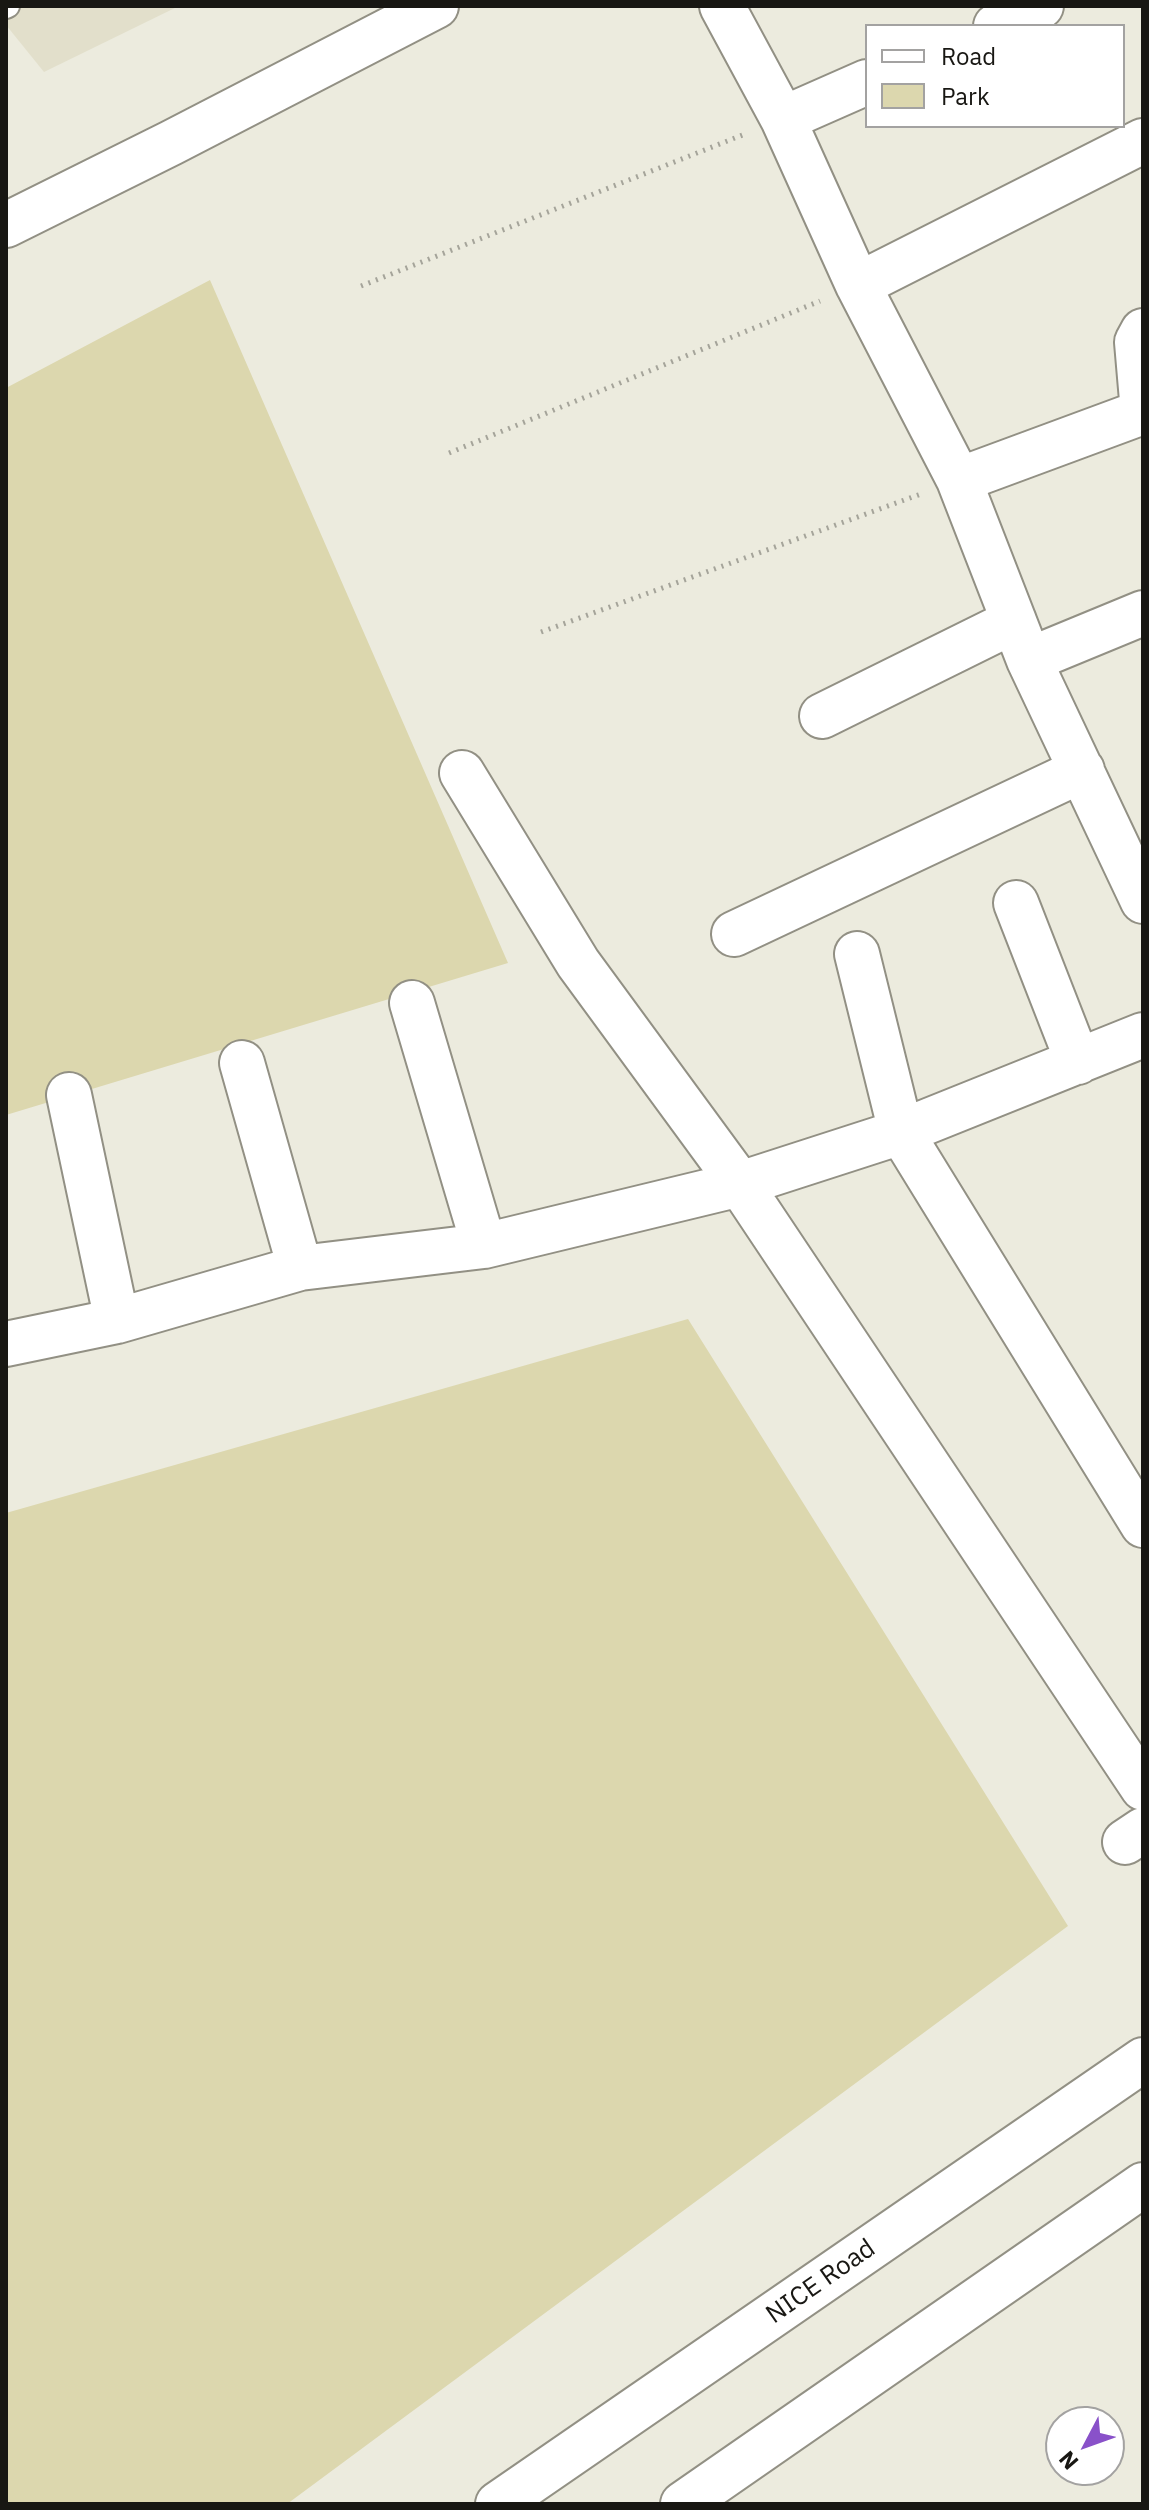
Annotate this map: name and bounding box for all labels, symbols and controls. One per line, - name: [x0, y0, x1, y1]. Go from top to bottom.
- legend: [865, 24, 1125, 128]
- text: Road: [941, 40, 996, 72]
- text: Park: [941, 80, 990, 112]
- street label: NICE Road: [760, 2233, 882, 2331]
- north arrow: [1045, 2406, 1125, 2486]
- text: N: [1052, 2445, 1084, 2476]

